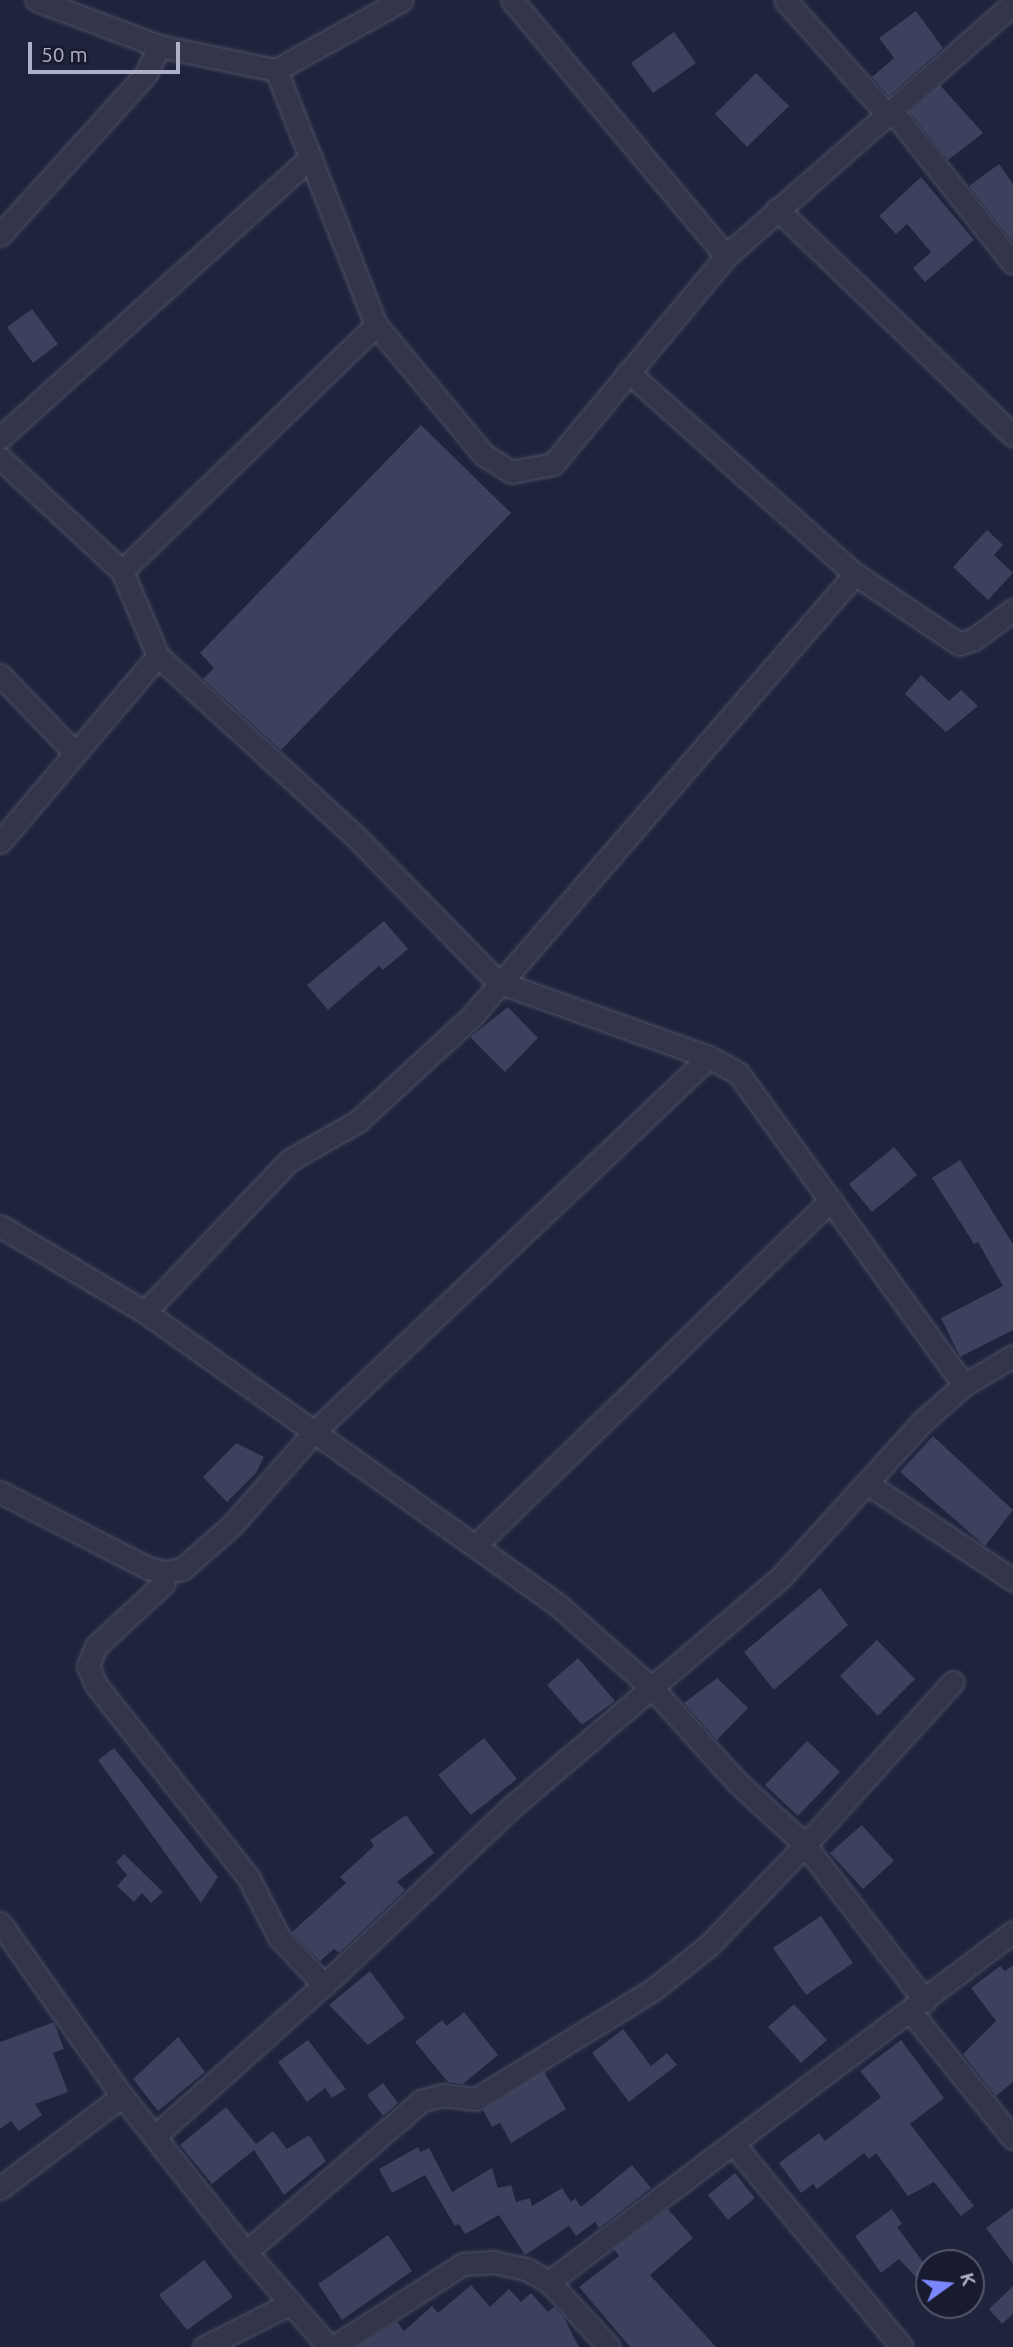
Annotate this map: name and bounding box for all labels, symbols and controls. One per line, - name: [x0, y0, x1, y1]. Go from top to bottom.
- scale bar: [32, 28, 184, 72]
- text: 50 m: [41, 42, 88, 66]
- north arrow: [915, 2249, 985, 2319]
- text: K: [956, 2270, 981, 2288]

